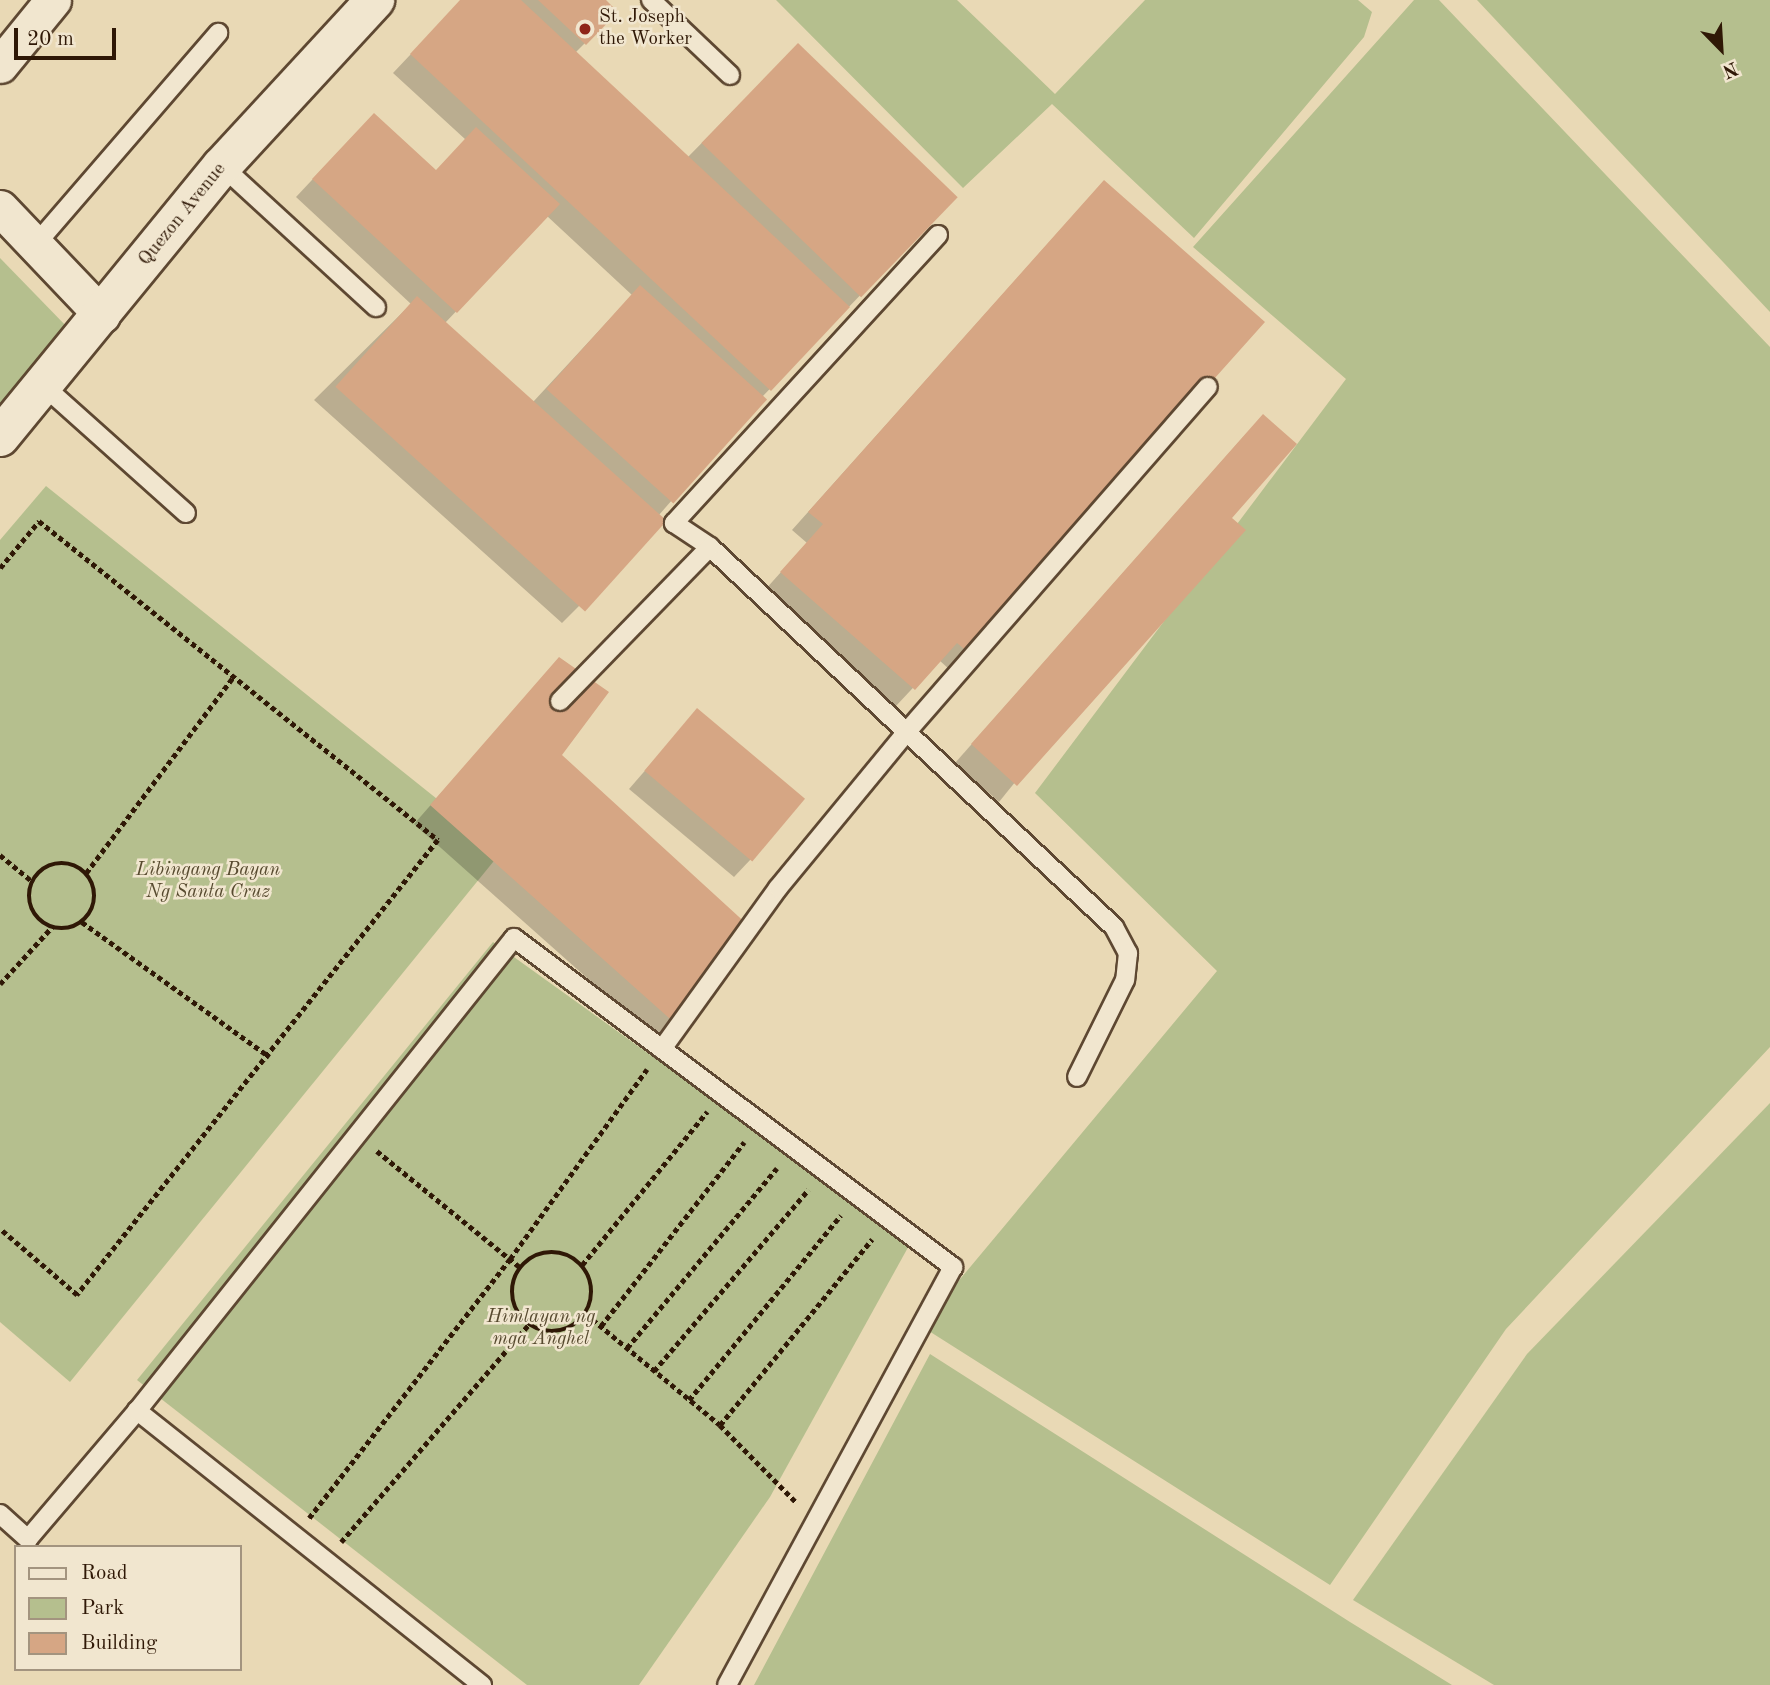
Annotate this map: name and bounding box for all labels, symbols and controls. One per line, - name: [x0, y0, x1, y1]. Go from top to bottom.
- place label: St. Joseph the Worker: [599, 7, 692, 51]
- scale bar: [18, 14, 119, 58]
- north arrow: [1686, 14, 1756, 84]
- marker: St. Joseph the Worker: [577, 21, 593, 37]
- text: 20 m: [27, 29, 74, 50]
- text: N: [1719, 57, 1740, 80]
- street label: Quezon Avenue: [135, 159, 231, 271]
- park label: Libingang Bayan Ng Santa Cruz: [136, 860, 280, 904]
- park label: Himlayan ng mga Anghel: [487, 1307, 595, 1351]
- legend: [14, 1545, 242, 1671]
- text: Road: [81, 1563, 128, 1584]
- text: Park: [81, 1598, 124, 1619]
- text: Building: [81, 1633, 157, 1654]

